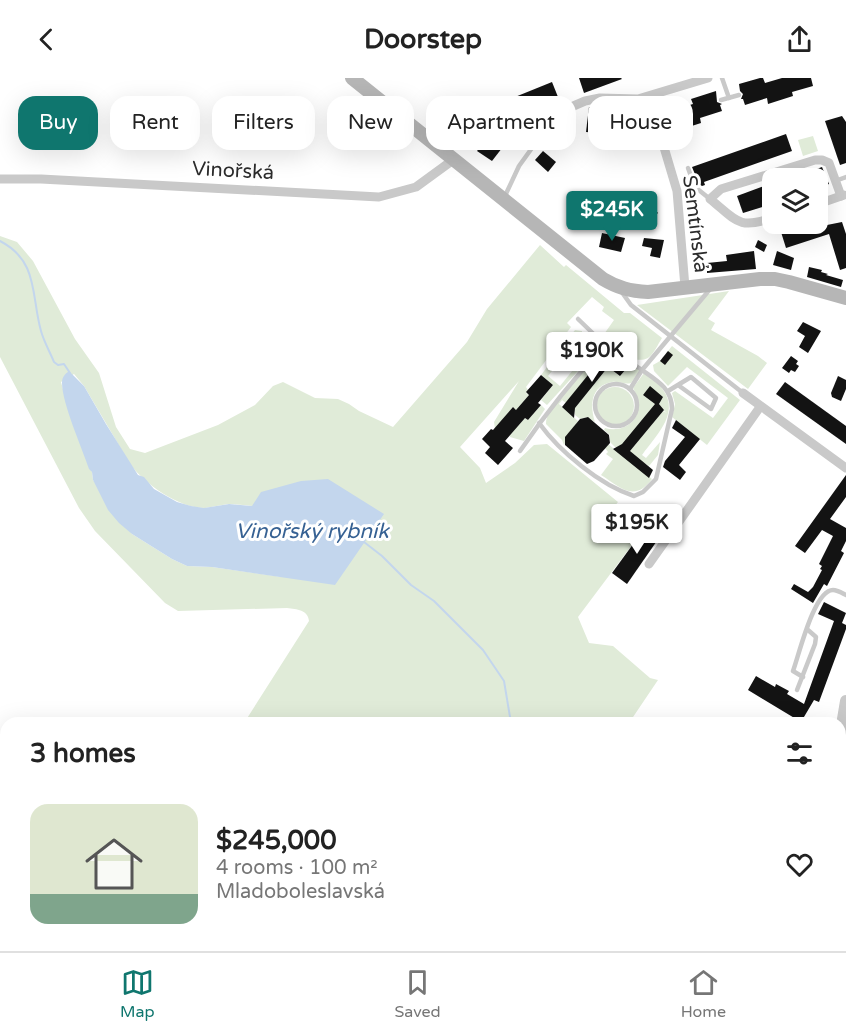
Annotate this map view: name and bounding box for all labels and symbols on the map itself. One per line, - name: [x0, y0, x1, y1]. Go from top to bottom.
- street label: Vinořská: [191, 157, 275, 185]
- street label: Semtínská: [677, 174, 713, 274]
- pin: $245K: [570, 191, 654, 242]
- pin: $190K: [550, 332, 634, 383]
- pin: $195K: [595, 504, 679, 555]
- water label: Vinořský rybník: [235, 519, 390, 544]

